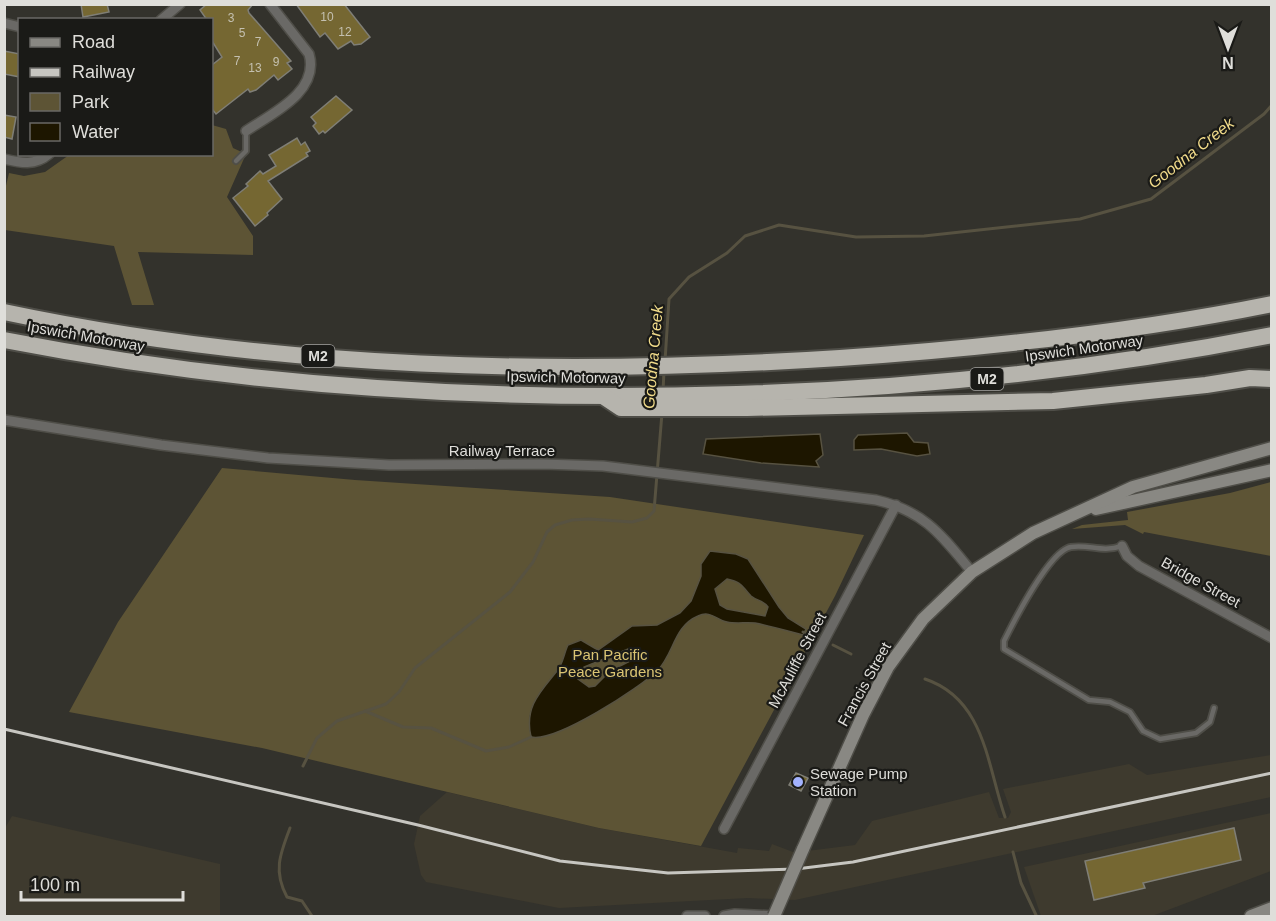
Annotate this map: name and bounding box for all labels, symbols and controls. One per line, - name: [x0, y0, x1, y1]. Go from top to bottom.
- house number: 10: [320, 10, 334, 24]
- house number: 3: [228, 11, 235, 25]
- legend: [18, 18, 213, 156]
- north arrow: [1198, 18, 1258, 78]
- house number: 12: [338, 25, 352, 39]
- house number: 5: [239, 26, 246, 40]
- text: Road: [72, 32, 115, 52]
- house number: 7: [255, 35, 262, 49]
- house number: 7: [234, 54, 241, 68]
- text: N: [1222, 54, 1234, 71]
- house number: 9: [273, 55, 280, 69]
- house number: 13: [248, 61, 262, 75]
- text: Railway: [72, 62, 135, 82]
- text: Park: [72, 92, 110, 112]
- water label: Goodna Creek: [1145, 114, 1238, 192]
- text: Water: [72, 122, 119, 142]
- water label: Goodna Creek: [640, 303, 666, 410]
- street label: Ipswich Motorway: [26, 317, 147, 355]
- street label: Ipswich Motorway: [1024, 331, 1145, 365]
- road number: M2: [302, 345, 334, 367]
- street label: Ipswich Motorway: [506, 367, 626, 387]
- road number: M2: [970, 368, 1004, 390]
- street label: Railway Terrace: [449, 442, 555, 459]
- street label: Bridge Street: [1159, 553, 1244, 611]
- street label: McAuliffe Street: [765, 609, 830, 711]
- street label: Francis Street: [834, 638, 894, 729]
- park label: Pan Pacific Peace Gardens: [558, 646, 662, 680]
- place label: Sewage Pump Station: [810, 765, 908, 799]
- marker: Sewage Pump Station: [791, 775, 805, 789]
- scale bar: [21, 864, 183, 902]
- text: 100 m: [30, 875, 80, 895]

